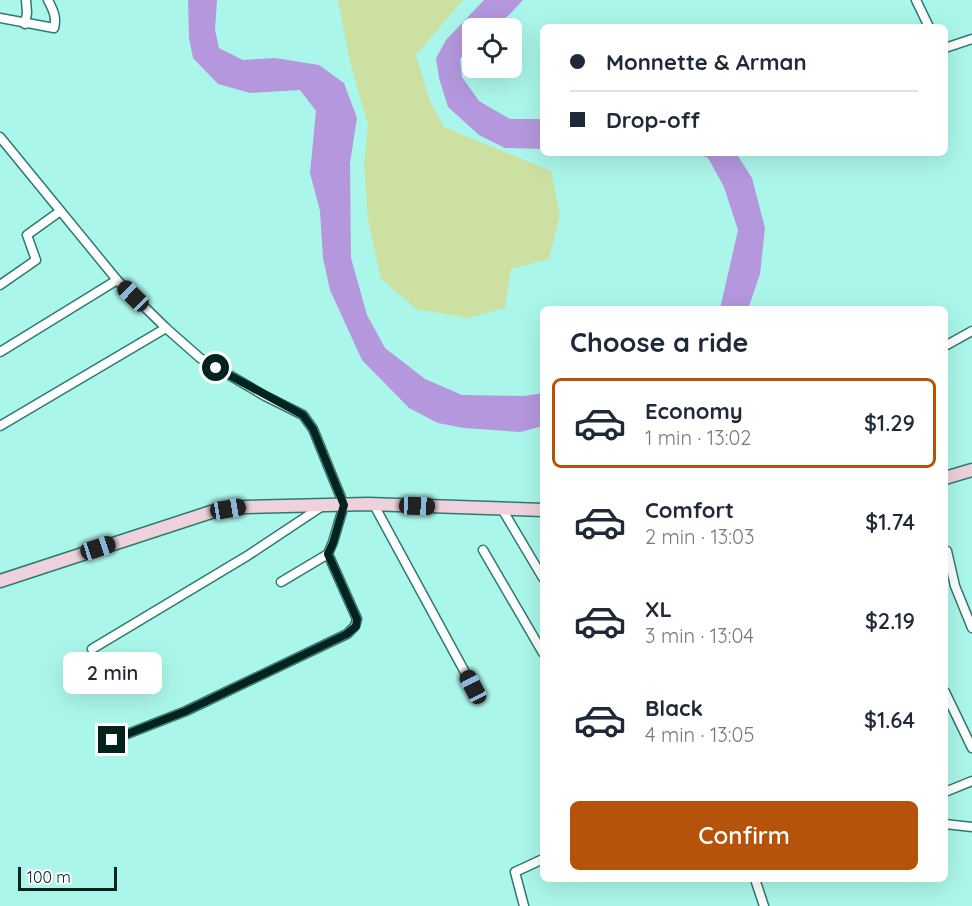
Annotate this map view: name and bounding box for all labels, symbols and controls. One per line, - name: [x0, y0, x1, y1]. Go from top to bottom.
- map controls: [462, 18, 522, 78]
- button: locate: [462, 18, 522, 78]
- text: Monnette & Arman: [606, 48, 807, 76]
- text: Drop-off: [606, 106, 700, 134]
- car: [114, 277, 152, 315]
- text: Choose a ride: [570, 325, 748, 359]
- route start: [202, 354, 229, 381]
- icon: car: [573, 396, 627, 450]
- text: Economy: [645, 397, 743, 425]
- text: $1.29: [864, 409, 915, 437]
- text: 1 min · 13:02: [645, 425, 751, 450]
- icon: car: [573, 495, 627, 549]
- car: [399, 496, 435, 516]
- text: Comfort: [645, 496, 734, 524]
- car: [209, 497, 247, 521]
- text: $1.74: [865, 508, 915, 536]
- text: 2 min · 13:03: [645, 524, 754, 549]
- car: [78, 534, 118, 562]
- icon: car: [573, 594, 627, 648]
- text: XL: [645, 595, 672, 623]
- text: $2.19: [865, 607, 915, 635]
- text: 3 min · 13:04: [645, 623, 754, 648]
- callout: 2 min: [63, 653, 162, 695]
- text: 2 min: [87, 660, 138, 685]
- car: [457, 667, 489, 707]
- icon: car: [573, 693, 627, 747]
- text: Black: [645, 694, 703, 722]
- text: $1.64: [864, 706, 915, 734]
- text: 4 min · 13:05: [645, 722, 754, 747]
- route end: [98, 726, 125, 753]
- button: Confirm: [570, 801, 918, 870]
- scale bar: [18, 864, 117, 892]
- text: 100 m: [27, 867, 71, 887]

